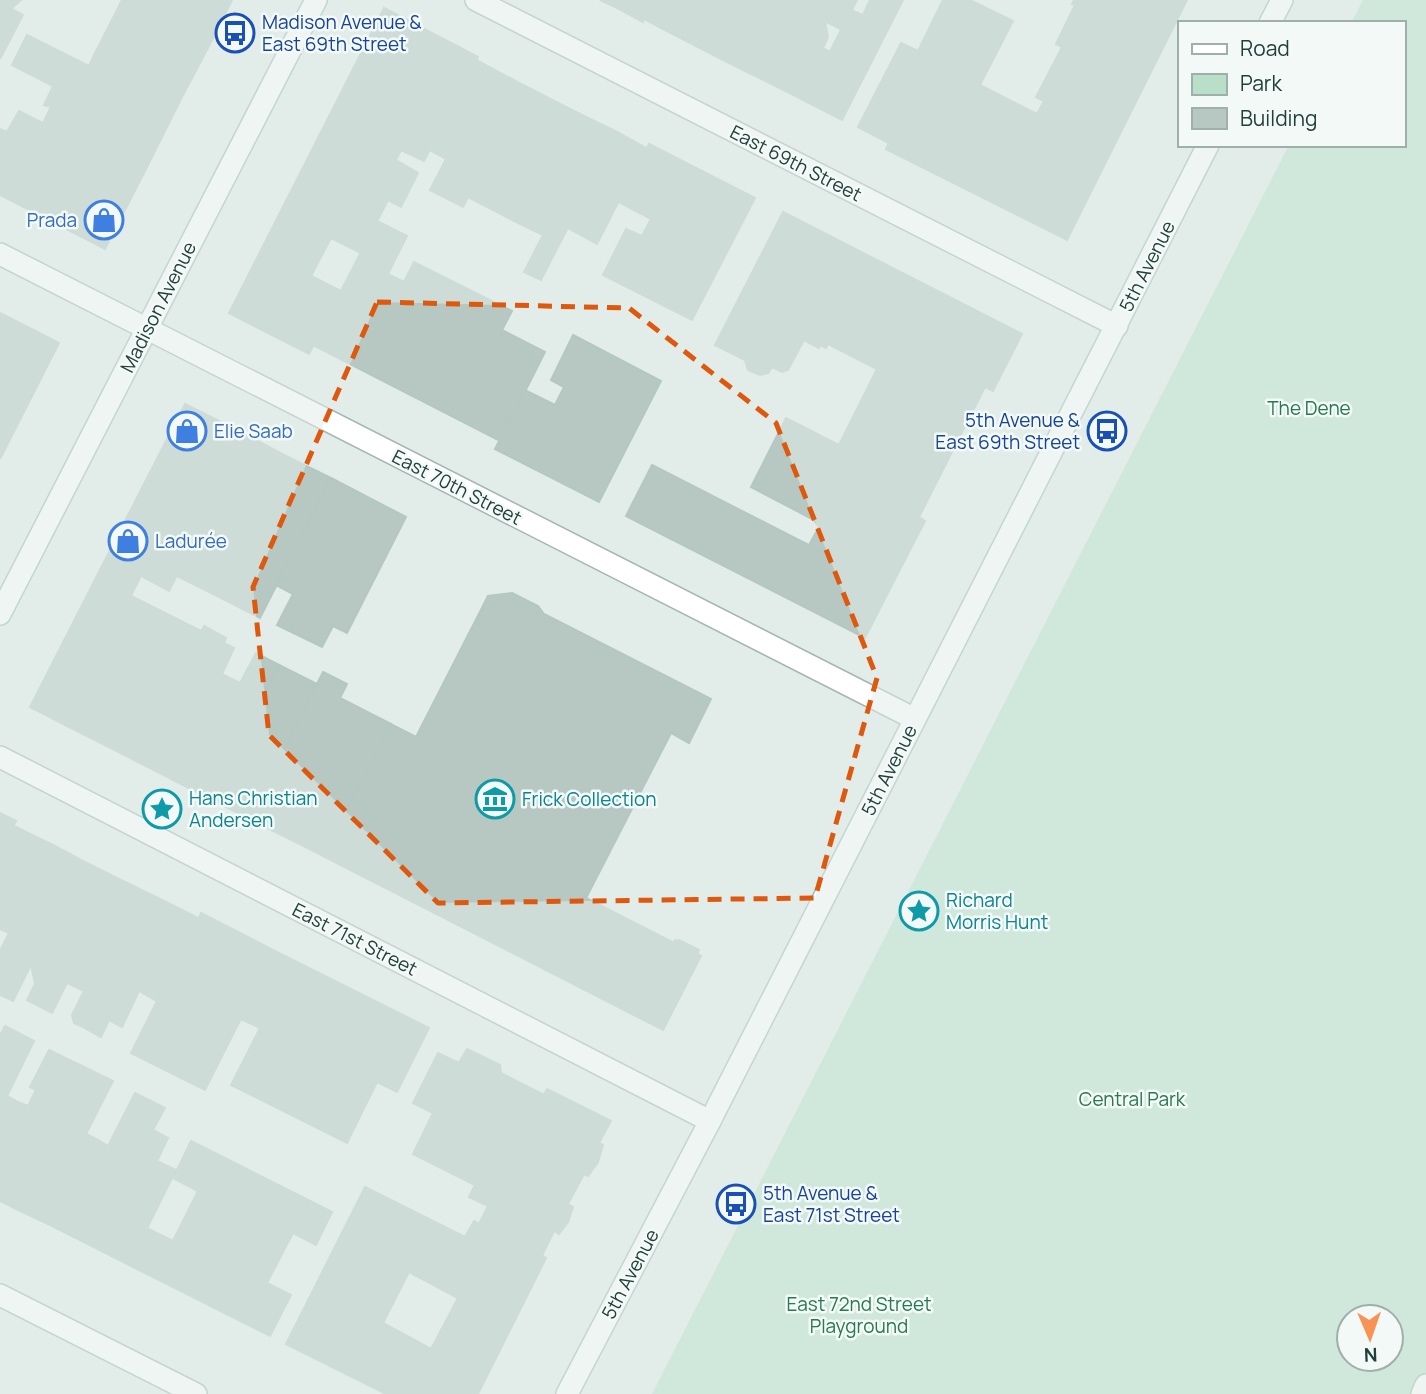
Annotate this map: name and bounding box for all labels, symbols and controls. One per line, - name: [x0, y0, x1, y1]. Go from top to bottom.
- place label: Madison Avenue & East 69th Street: [262, 9, 422, 57]
- bus stop icon: Madison Avenue & East 69th Street: [214, 12, 256, 54]
- legend: [1178, 21, 1405, 147]
- text: Road: [1240, 34, 1290, 62]
- text: Park: [1240, 69, 1282, 97]
- text: Building: [1240, 104, 1317, 132]
- street label: East 69th Street: [726, 119, 866, 207]
- shop icon: Prada: [83, 199, 125, 241]
- place label: Prada: [27, 207, 77, 233]
- street label: 5th Avenue: [1113, 216, 1181, 316]
- street label: Madison Avenue: [114, 237, 202, 377]
- park label: The Dene: [1267, 395, 1351, 421]
- place label: 5th Avenue & East 69th Street: [935, 407, 1081, 455]
- shop icon: Elie Saab: [166, 410, 208, 452]
- bus stop icon: 5th Avenue & East 69th Street: [1086, 410, 1128, 452]
- place label: Elie Saab: [214, 418, 293, 444]
- street label: East 70th Street: [388, 443, 526, 531]
- shop icon: Ladurée: [107, 520, 149, 562]
- place label: Ladurée: [155, 528, 227, 554]
- street label: 5th Avenue: [855, 720, 923, 820]
- museum icon: Frick Collection: [474, 778, 516, 820]
- place label: Hans Christian Andersen: [189, 785, 318, 833]
- place label: Frick Collection: [522, 786, 657, 812]
- place icon: Hans Christian Andersen: [141, 788, 183, 830]
- place label: Richard Morris Hunt: [946, 887, 1048, 935]
- place icon: Richard Morris Hunt: [898, 890, 940, 932]
- street label: East 71st Street: [288, 896, 422, 982]
- park label: Central Park: [1079, 1086, 1186, 1112]
- place label: 5th Avenue & East 71st Street: [763, 1180, 900, 1228]
- bus stop icon: 5th Avenue & East 71st Street: [715, 1183, 757, 1225]
- street label: 5th Avenue: [595, 1224, 665, 1324]
- park label: East 72nd Street Playground: [786, 1291, 932, 1339]
- north arrow: [1335, 1303, 1405, 1373]
- text: N: [1363, 1342, 1378, 1368]

